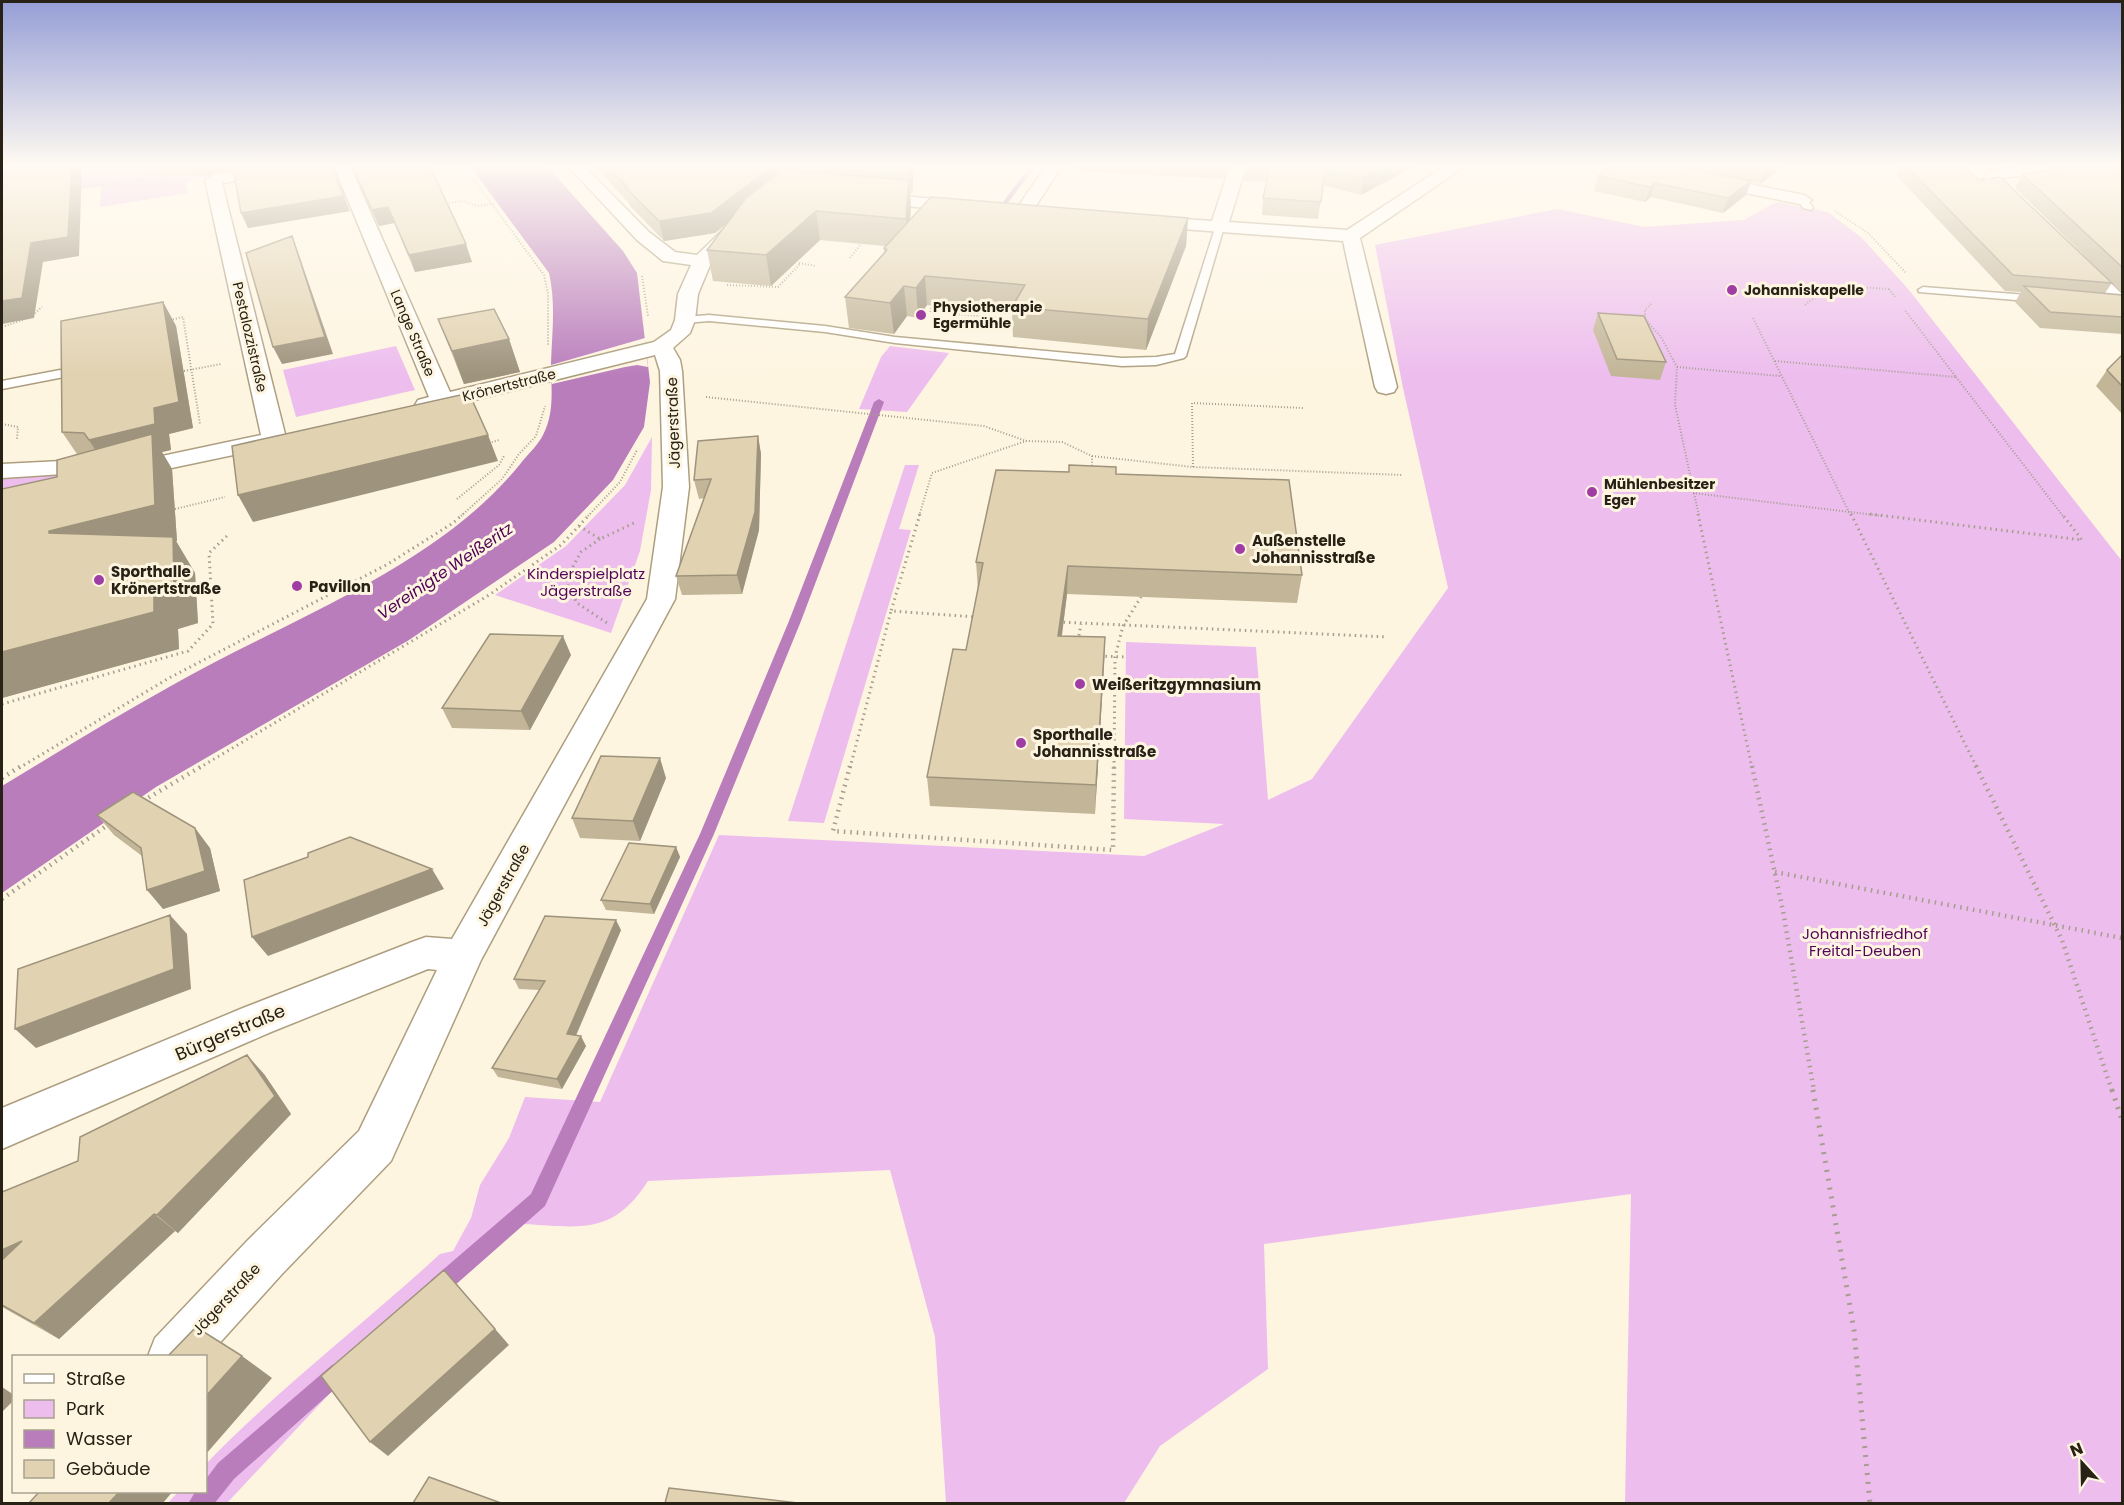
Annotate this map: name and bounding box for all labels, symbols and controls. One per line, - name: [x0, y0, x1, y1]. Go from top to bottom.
- street label: Pestalozzistraße: [228, 280, 272, 394]
- place label: Johanniskapelle: [1744, 280, 1864, 300]
- marker: Johanniskapelle: [1725, 283, 1739, 297]
- street label: Lange Straße: [386, 286, 440, 380]
- place label: Physiotherapie Egermühle: [933, 297, 1043, 333]
- marker: Physiotherapie Egermühle: [914, 308, 928, 322]
- street label: Krönertstraße: [460, 364, 558, 406]
- street label: Jägerstraße: [661, 377, 685, 469]
- place label: Mühlenbesitzer Eger: [1604, 474, 1715, 510]
- marker: Mühlenbesitzer Eger: [1585, 485, 1599, 499]
- water label: Vereinigte Weißeritz: [373, 517, 518, 625]
- place label: Außenstelle Johannisstraße: [1252, 530, 1375, 568]
- marker: Außenstelle Johannisstraße: [1233, 542, 1247, 556]
- place label: Sporthalle Krönertstraße: [111, 561, 221, 599]
- park label: Kinderspielplatz Jägerstraße: [527, 563, 645, 601]
- marker: Sporthalle Krönertstraße: [92, 573, 106, 587]
- place label: Pavillon: [309, 576, 371, 597]
- marker: Pavillon: [290, 579, 304, 593]
- place label: Weißeritzgymnasium: [1092, 674, 1261, 695]
- marker: Weißeritzgymnasium: [1073, 677, 1087, 691]
- place label: Sporthalle Johannisstraße: [1033, 724, 1156, 762]
- marker: Sporthalle Johannisstraße: [1014, 736, 1028, 750]
- street label: Jägerstraße: [472, 840, 534, 930]
- park label: Johannisfriedhof Freital-Deuben: [1802, 923, 1928, 961]
- street label: Bürgerstraße: [171, 998, 289, 1066]
- street label: Jägerstraße: [187, 1258, 265, 1340]
- legend: [12, 1355, 207, 1493]
- text: Straße: [66, 1366, 125, 1391]
- text: Park: [66, 1396, 105, 1421]
- text: Wasser: [66, 1426, 133, 1451]
- north arrow: [2052, 1433, 2112, 1493]
- text: N: [2067, 1437, 2086, 1462]
- text: Gebäude: [66, 1456, 150, 1481]

